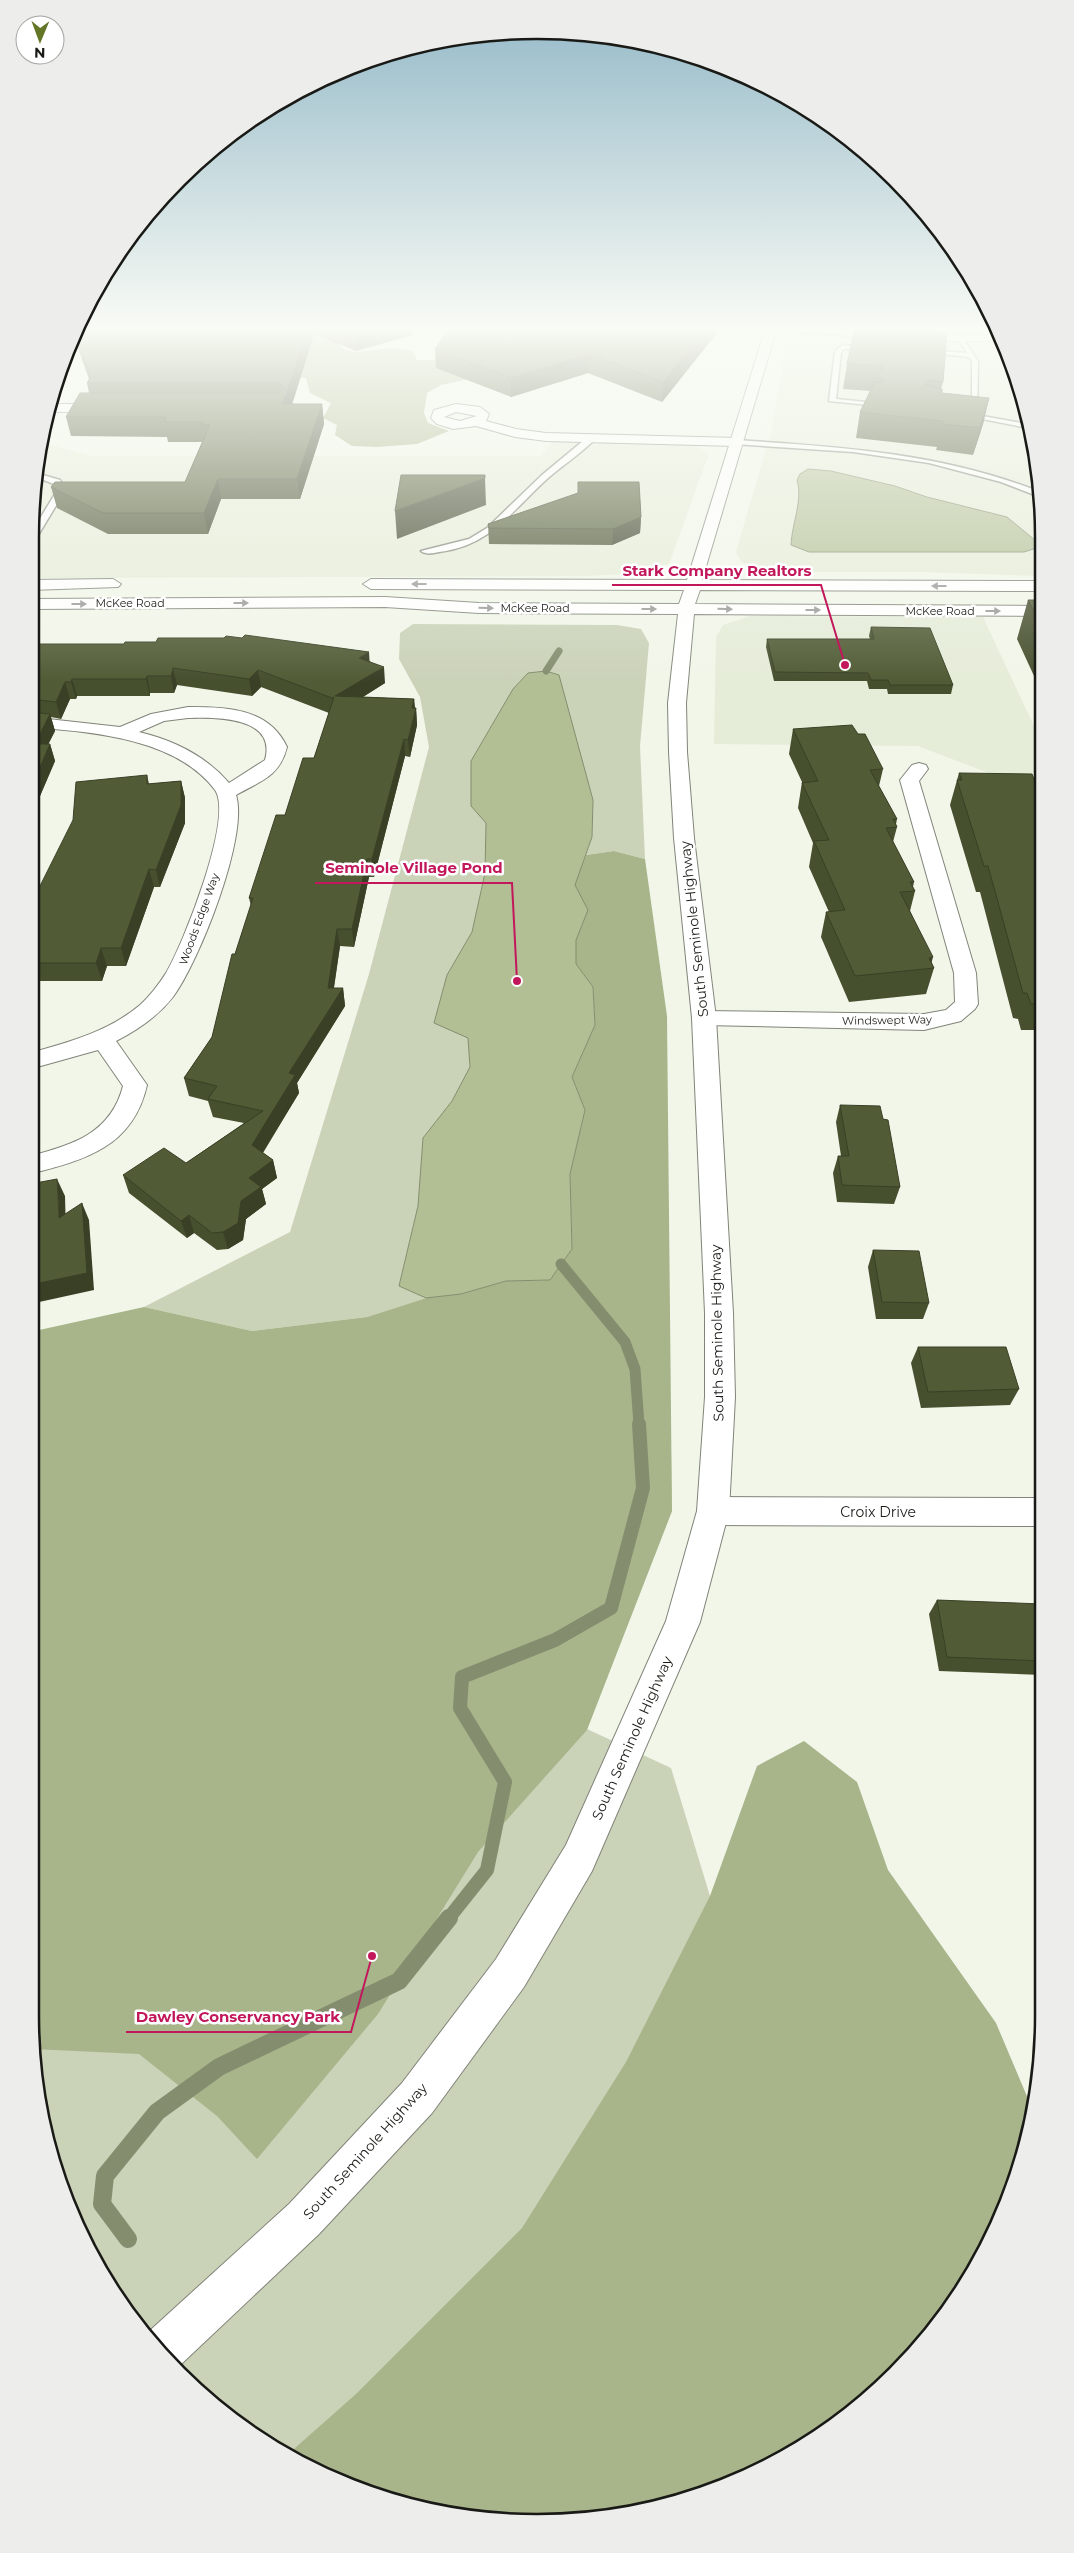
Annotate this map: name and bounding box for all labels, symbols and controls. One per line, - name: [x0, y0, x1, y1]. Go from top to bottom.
- north arrow: [15, 15, 65, 65]
- text: N: [34, 44, 46, 62]
- callout: Stark Company Realtors: [612, 555, 821, 585]
- text: Stark Company Realtors: [622, 561, 812, 580]
- one-way arrow: [411, 580, 427, 588]
- one-way arrow: [930, 582, 946, 590]
- street label: McKee Road: [95, 596, 165, 610]
- one-way arrow: [233, 599, 249, 607]
- one-way arrow: [71, 600, 87, 608]
- street label: McKee Road: [500, 601, 570, 615]
- one-way arrow: [478, 604, 494, 612]
- street label: McKee Road: [905, 604, 975, 618]
- one-way arrow: [641, 605, 657, 613]
- one-way arrow: [717, 605, 733, 613]
- one-way arrow: [805, 606, 821, 614]
- one-way arrow: [985, 607, 1001, 615]
- street label: South Seminole Highway: [676, 840, 712, 1018]
- callout: Seminole Village Pond: [315, 853, 512, 883]
- text: Seminole Village Pond: [325, 858, 503, 877]
- street label: Woods Edge Way: [176, 871, 222, 967]
- street label: Windswept Way: [842, 1012, 932, 1028]
- street label: South Seminole Highway: [706, 1244, 728, 1422]
- street label: Croix Drive: [840, 1503, 916, 1521]
- street label: South Seminole Highway: [588, 1653, 676, 1823]
- callout: Dawley Conservancy Park: [126, 2002, 351, 2032]
- text: Dawley Conservancy Park: [136, 2007, 340, 2026]
- street label: South Seminole Highway: [299, 2079, 431, 2223]

